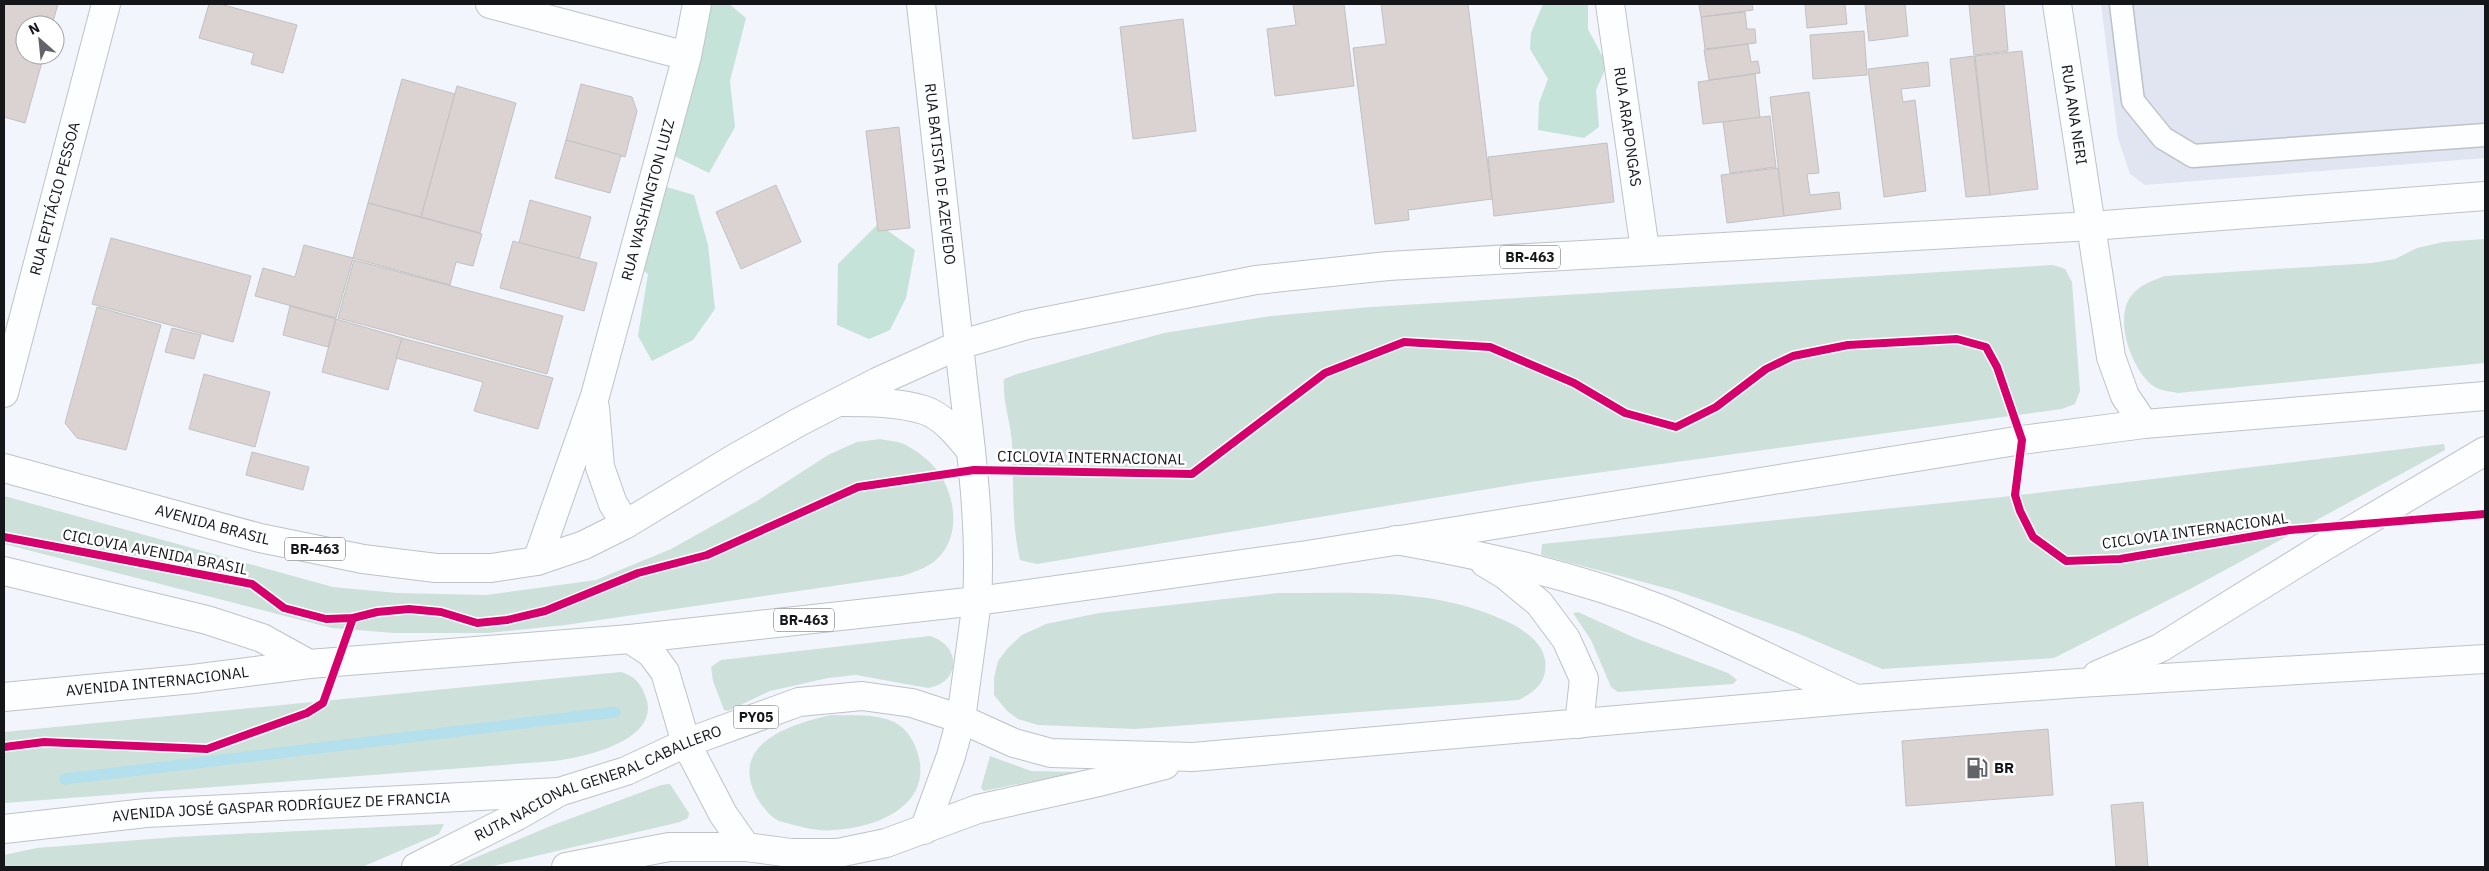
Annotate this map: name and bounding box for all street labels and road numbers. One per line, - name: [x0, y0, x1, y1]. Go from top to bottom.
- street label: RUA ANA NERI: [2057, 63, 2091, 166]
- street label: RUA ARAPONGAS: [1610, 66, 1646, 188]
- street label: RUA BATISTA DE AZEVEDO: [921, 82, 960, 266]
- street label: RUA WASHINGTON LUIZ: [617, 117, 679, 283]
- street label: RUA EPITÁCIO PESSOA: [25, 119, 84, 277]
- road number: BR-463: [1500, 246, 1560, 268]
- street label: CICLOVIA INTERNACIONAL: [997, 446, 1185, 469]
- street label: AVENIDA BRASIL: [153, 500, 272, 549]
- street label: CICLOVIA INTERNACIONAL: [2101, 508, 2290, 553]
- street label: CICLOVIA AVENIDA BRASIL: [61, 524, 250, 579]
- road number: BR-463: [285, 538, 345, 560]
- road number: BR-463: [774, 608, 834, 632]
- street label: AVENIDA INTERNACIONAL: [65, 662, 250, 700]
- road number: PY05: [734, 706, 778, 729]
- street label: RUTA NACIONAL GENERAL CABALLERO: [471, 721, 724, 845]
- street label: AVENIDA JOSÉ GASPAR RODRÍGUEZ DE FRANCIA: [111, 788, 451, 826]

